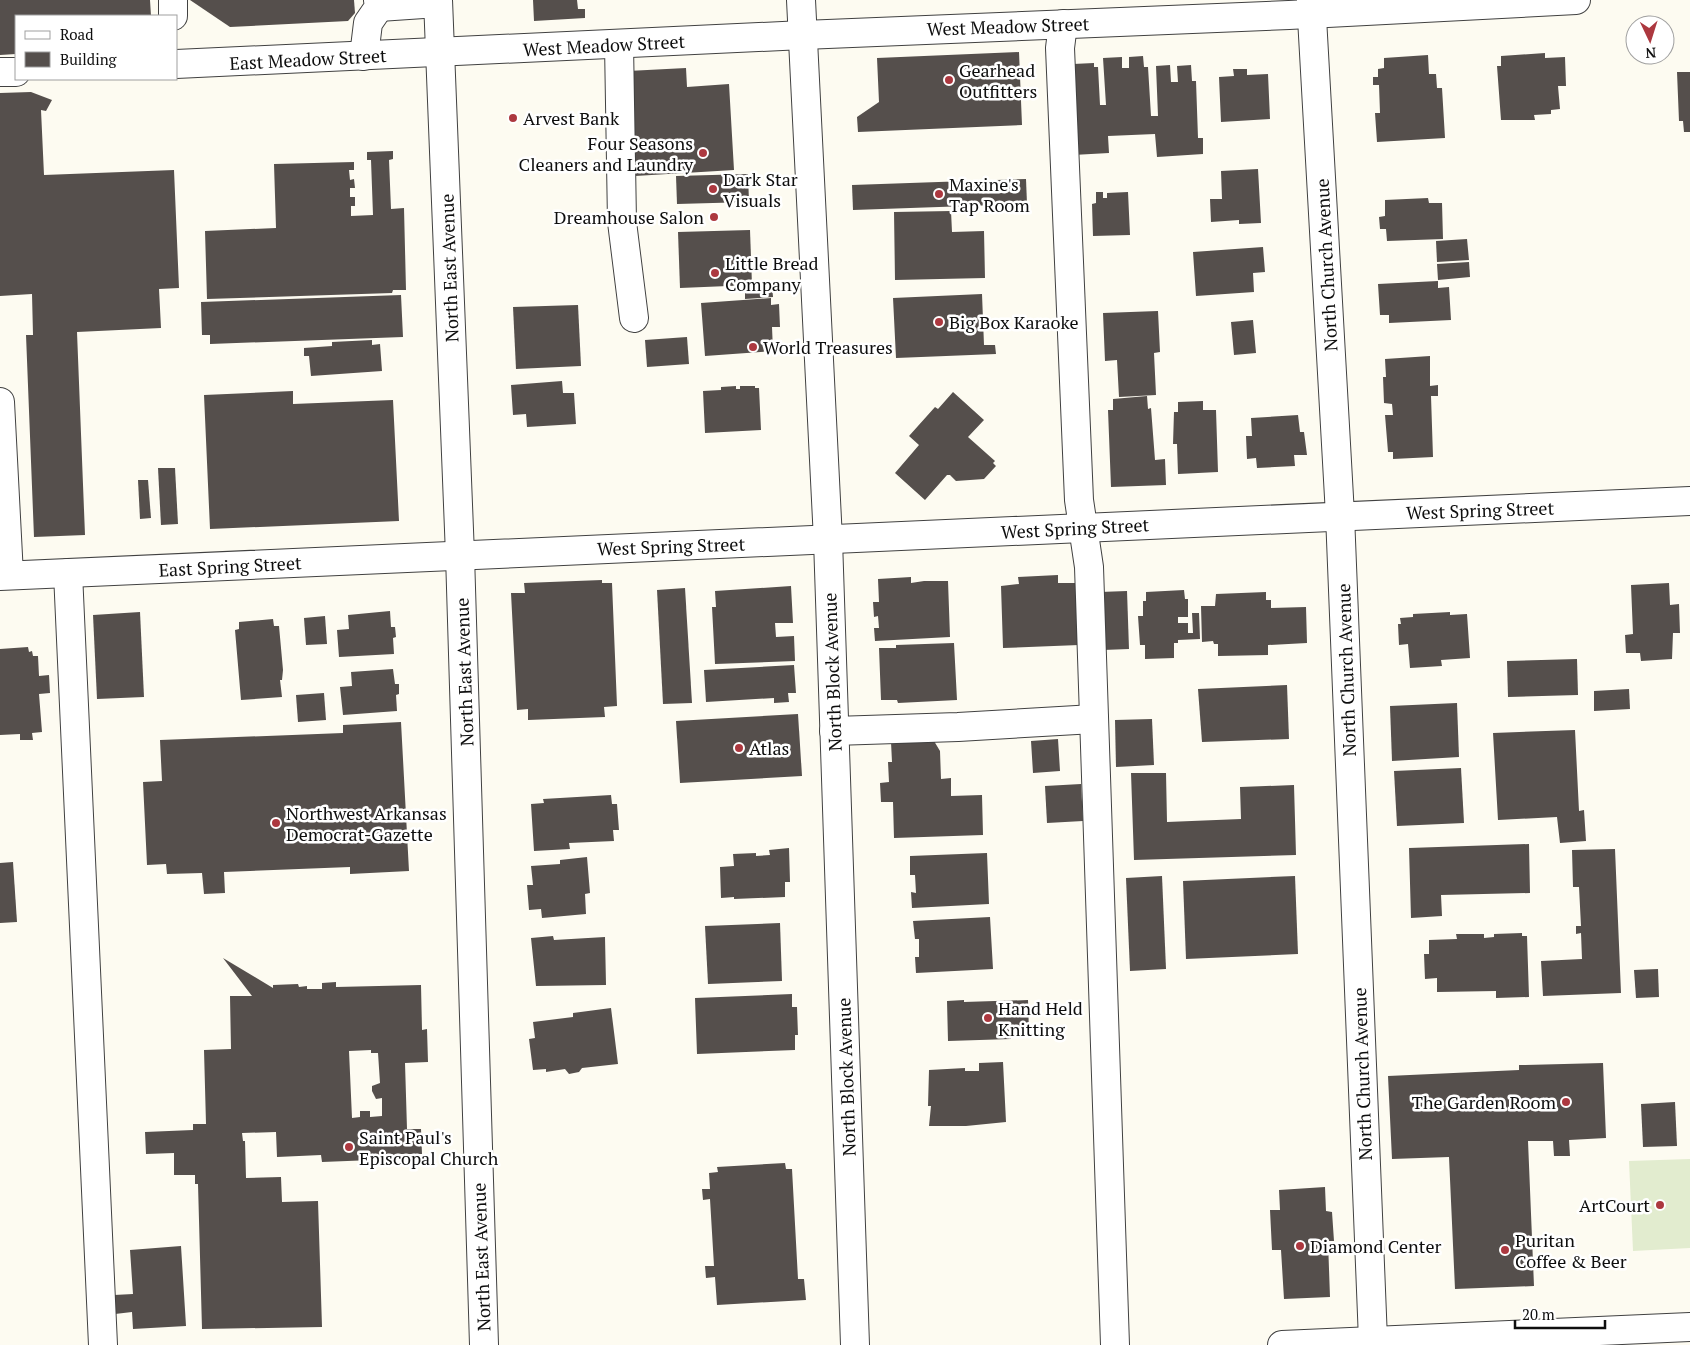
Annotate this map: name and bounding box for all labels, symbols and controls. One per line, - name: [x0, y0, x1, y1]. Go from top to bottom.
- street label: West Meadow Street: [926, 11, 1090, 41]
- legend: [15, 15, 178, 80]
- north arrow: [1625, 15, 1675, 65]
- text: Road: [60, 24, 93, 44]
- street label: West Meadow Street: [522, 29, 686, 61]
- street label: East Meadow Street: [229, 43, 388, 75]
- text: N: [1645, 44, 1657, 63]
- text: Building: [60, 49, 118, 69]
- place label: Gearhead Outfitters: [959, 58, 1037, 103]
- marker: Gearhead Outfitters: [943, 74, 955, 86]
- place label: Arvest Bank: [523, 106, 620, 130]
- marker: Arvest Bank: [507, 112, 519, 124]
- place label: Four Seasons Cleaners and Laundry: [519, 131, 694, 176]
- marker: Four Seasons Cleaners and Laundry: [697, 147, 709, 159]
- place label: Dark Star Visuals: [723, 167, 798, 212]
- place label: Maxine's Tap Room: [949, 172, 1030, 217]
- street label: North Church Avenue: [1309, 178, 1343, 352]
- marker: Dark Star Visuals: [707, 183, 719, 195]
- marker: Maxine's Tap Room: [933, 188, 945, 200]
- street label: North East Avenue: [434, 193, 464, 343]
- place label: Dreamhouse Salon: [554, 205, 704, 229]
- marker: Dreamhouse Salon: [708, 211, 720, 223]
- place label: Little Bread Company: [725, 251, 819, 296]
- marker: Little Bread Company: [709, 267, 721, 279]
- place label: Big Box Karaoke: [949, 310, 1079, 334]
- marker: Big Box Karaoke: [933, 316, 945, 328]
- place label: World Treasures: [763, 335, 893, 359]
- marker: World Treasures: [747, 341, 759, 353]
- street label: West Spring Street: [1405, 495, 1555, 525]
- street label: West Spring Street: [1000, 512, 1150, 544]
- street label: West Spring Street: [596, 531, 746, 561]
- street label: East Spring Street: [158, 550, 302, 582]
- street label: North Church Avenue: [1331, 583, 1361, 757]
- street label: North Block Avenue: [817, 592, 847, 752]
- street label: North East Avenue: [449, 597, 479, 747]
- place label: Atlas: [749, 736, 789, 760]
- marker: Atlas: [733, 742, 745, 754]
- place label: Northwest Arkansas Democrat-Gazette: [286, 801, 447, 846]
- marker: Northwest Arkansas Democrat-Gazette: [270, 817, 282, 829]
- street label: North Church Avenue: [1347, 987, 1377, 1161]
- place label: Hand Held Knitting: [998, 996, 1083, 1041]
- street label: North Block Avenue: [831, 997, 861, 1157]
- marker: Hand Held Knitting: [982, 1012, 994, 1024]
- place label: The Garden Room: [1412, 1090, 1556, 1114]
- marker: The Garden Room: [1560, 1096, 1572, 1108]
- place label: Saint Paul's Episcopal Church: [359, 1125, 499, 1170]
- marker: Saint Paul's Episcopal Church: [343, 1141, 355, 1153]
- street label: North East Avenue: [466, 1182, 496, 1332]
- place label: ArtCourt: [1579, 1193, 1650, 1217]
- marker: ArtCourt: [1654, 1199, 1666, 1211]
- place label: Puritan Coffee & Beer: [1515, 1228, 1627, 1273]
- place label: Diamond Center: [1310, 1234, 1441, 1258]
- marker: Diamond Center: [1294, 1240, 1306, 1252]
- marker: Puritan Coffee & Beer: [1499, 1244, 1511, 1256]
- scale bar: [1515, 1298, 1605, 1330]
- text: 20 m: [1522, 1304, 1555, 1324]

